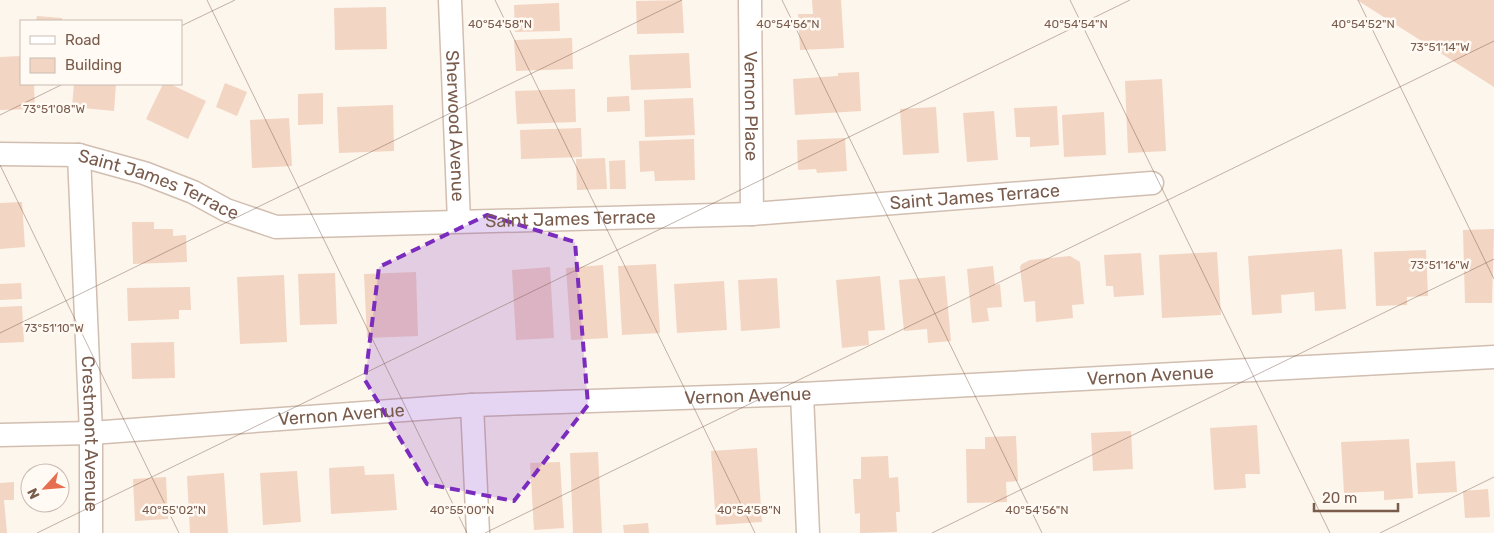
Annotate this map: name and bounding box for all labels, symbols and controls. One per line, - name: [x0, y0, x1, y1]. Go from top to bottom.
- text: 40°54'58"N: [468, 17, 532, 31]
- text: 40°54'56"N: [756, 17, 820, 31]
- text: 40°54'54"N: [1044, 17, 1108, 31]
- text: 40°54'52"N: [1331, 17, 1395, 31]
- legend: [20, 20, 182, 85]
- text: Road: [65, 31, 101, 49]
- text: 73°51'14"W: [1410, 40, 1470, 54]
- street label: Sherwood Avenue: [441, 50, 469, 202]
- street label: Vernon Place: [739, 51, 763, 161]
- text: Building: [65, 56, 122, 74]
- text: 73°51'08"W: [23, 102, 85, 116]
- street label: Saint James Terrace: [76, 144, 242, 225]
- street label: Saint James Terrace: [889, 179, 1061, 214]
- street label: Saint James Terrace: [485, 206, 656, 232]
- text: 73°51'16"W: [1411, 258, 1470, 272]
- text: 73°51'10"W: [24, 321, 84, 335]
- street label: Crestmont Avenue: [77, 355, 102, 512]
- street label: Vernon Avenue: [1086, 361, 1214, 390]
- street label: Vernon Avenue: [684, 383, 812, 409]
- street label: Vernon Avenue: [277, 399, 405, 430]
- north arrow: [20, 463, 70, 513]
- scale bar: [1314, 480, 1398, 512]
- text: N: [24, 485, 44, 502]
- text: 20 m: [1322, 489, 1357, 507]
- text: 40°55'02"N: [142, 503, 206, 517]
- text: 40°55'00"N: [430, 503, 494, 517]
- text: 40°54'58"N: [717, 503, 781, 517]
- text: 40°54'56"N: [1005, 503, 1069, 517]

